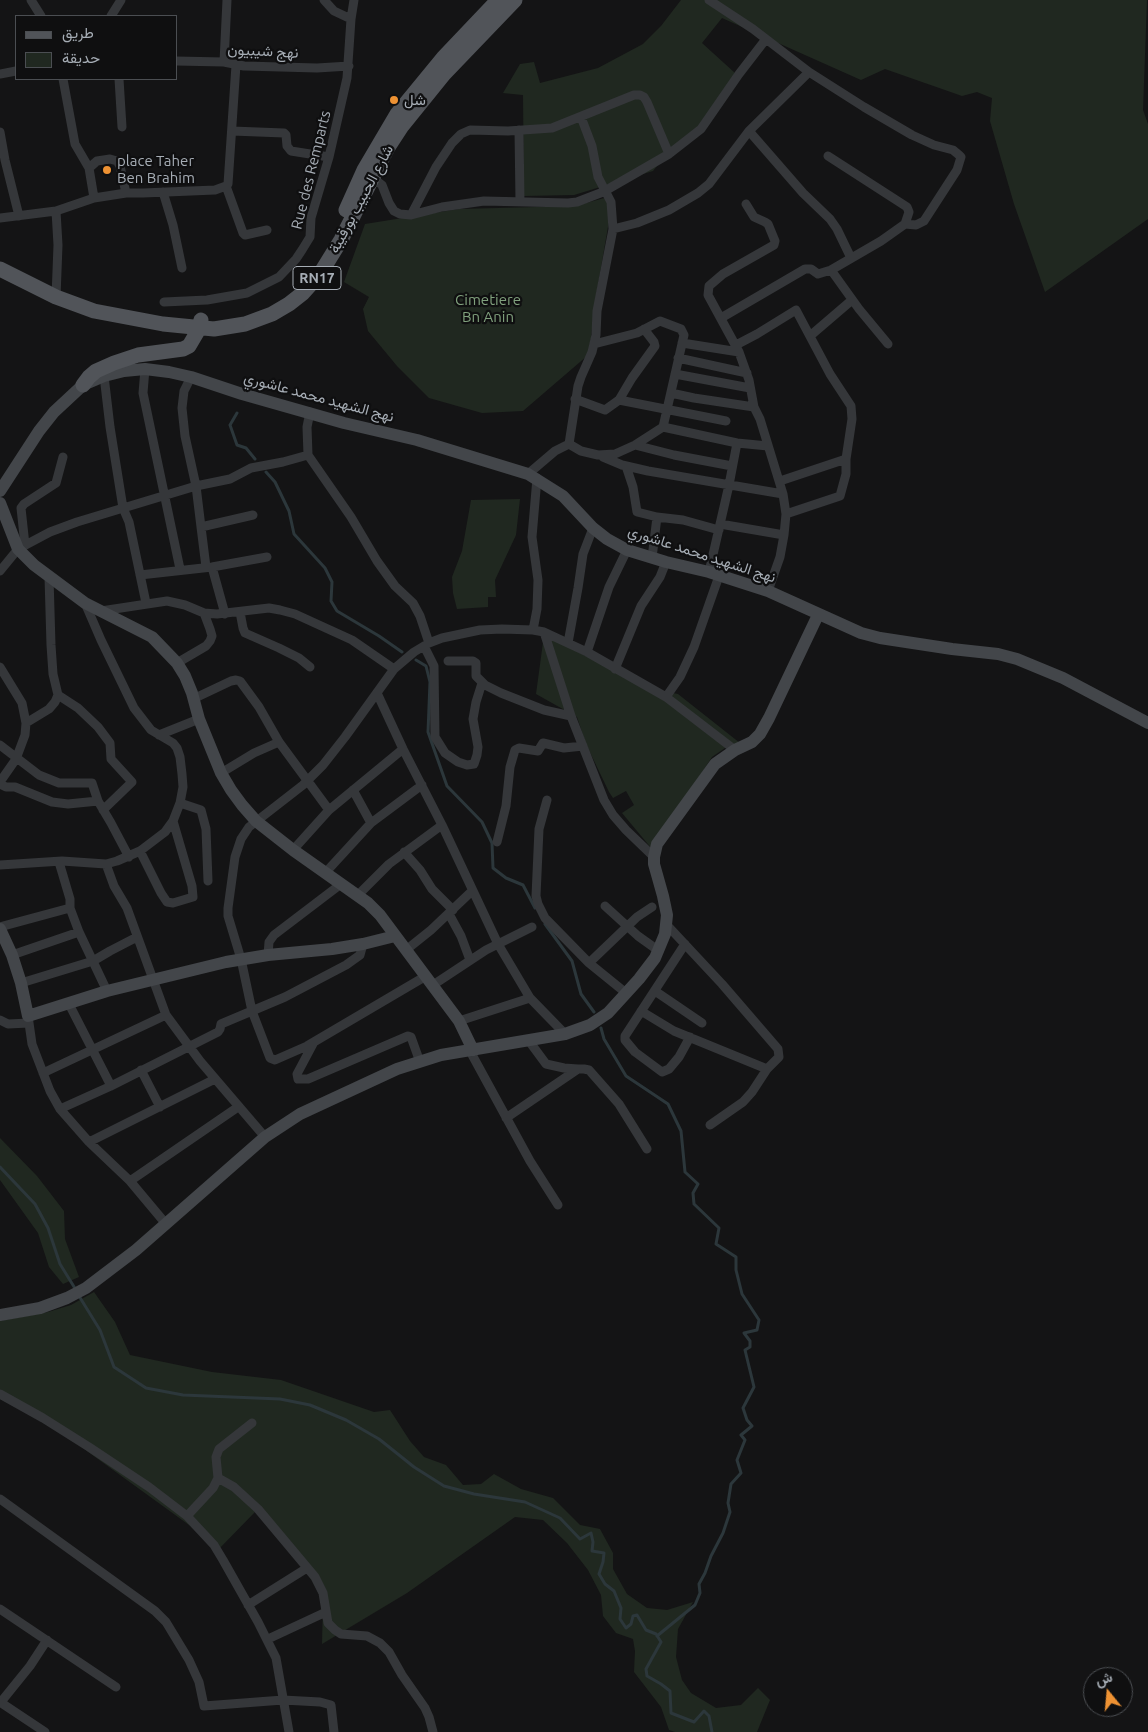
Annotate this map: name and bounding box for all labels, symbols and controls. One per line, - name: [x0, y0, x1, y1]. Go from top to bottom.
- legend: [15, 15, 178, 80]
- text: طريق: [62, 24, 94, 41]
- street label: نهج شيبيون: [227, 40, 299, 62]
- text: حديقة: [62, 49, 100, 66]
- place label: شل: [404, 91, 426, 109]
- marker: شل: [388, 94, 400, 106]
- street label: Rue des Remparts: [288, 109, 334, 231]
- street label: شارع الحبيب بورقيبة: [325, 142, 397, 256]
- place label: place Taher Ben Brahim: [117, 152, 195, 187]
- marker: place Taher Ben Brahim: [101, 164, 113, 176]
- road number: RN17: [293, 266, 341, 290]
- park label: Cimetiere Bn Anin: [455, 291, 521, 326]
- street label: نهج الشهيد محمد عاشوري: [242, 368, 396, 426]
- street label: نهج الشهيد محمد عاشوري: [626, 522, 778, 586]
- north arrow: [1083, 1667, 1133, 1717]
- text: ش: [1094, 1669, 1114, 1689]

